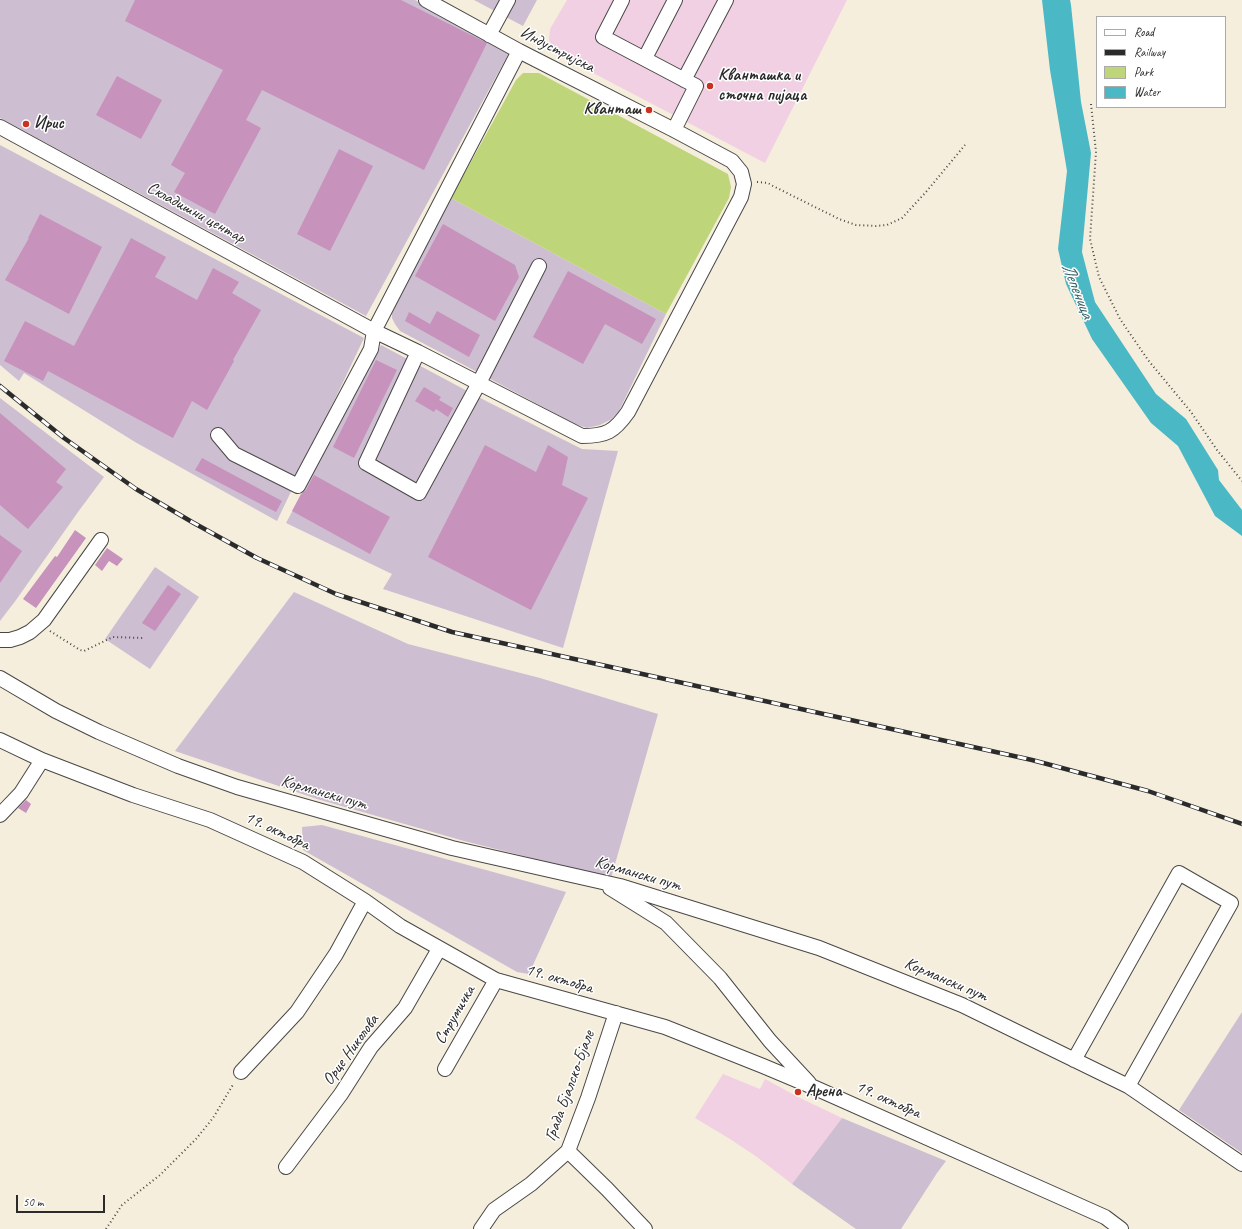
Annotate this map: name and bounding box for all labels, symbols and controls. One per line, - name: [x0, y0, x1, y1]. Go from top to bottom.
- legend: [1096, 16, 1226, 108]
- street label: Индустријска: [516, 23, 598, 77]
- text: Road: [1134, 24, 1154, 40]
- text: Railway: [1134, 44, 1165, 60]
- text: Park: [1134, 64, 1153, 80]
- place label: Кванташка и сточна пијаца: [718, 66, 806, 106]
- marker: Кванташка и сточна пијаца: [705, 81, 715, 91]
- text: Water: [1134, 84, 1160, 100]
- place label: Кванташ: [584, 100, 641, 120]
- marker: Кванташ: [644, 105, 654, 115]
- place label: Ирис: [34, 114, 64, 134]
- marker: Ирис: [21, 119, 31, 129]
- street label: Складишни центар: [143, 178, 249, 248]
- water label: Лепеница: [1056, 260, 1098, 322]
- street label: Кормански пут: [279, 771, 369, 815]
- street label: 19. октобра: [241, 807, 313, 855]
- street label: Кормански пут: [593, 852, 683, 896]
- street label: Кормански пут: [901, 953, 991, 1007]
- street label: 19. октобра: [523, 960, 595, 998]
- street label: Струмичка: [430, 982, 480, 1048]
- street label: Орце Николова: [319, 1011, 383, 1089]
- street label: Града Бјалско-Бјале: [541, 1028, 599, 1144]
- street label: 19. октобра: [852, 1077, 924, 1123]
- place label: Арена: [806, 1082, 842, 1102]
- marker: Арена: [793, 1087, 803, 1097]
- scale bar: [18, 1187, 107, 1213]
- text: 50 m: [23, 1194, 43, 1210]

